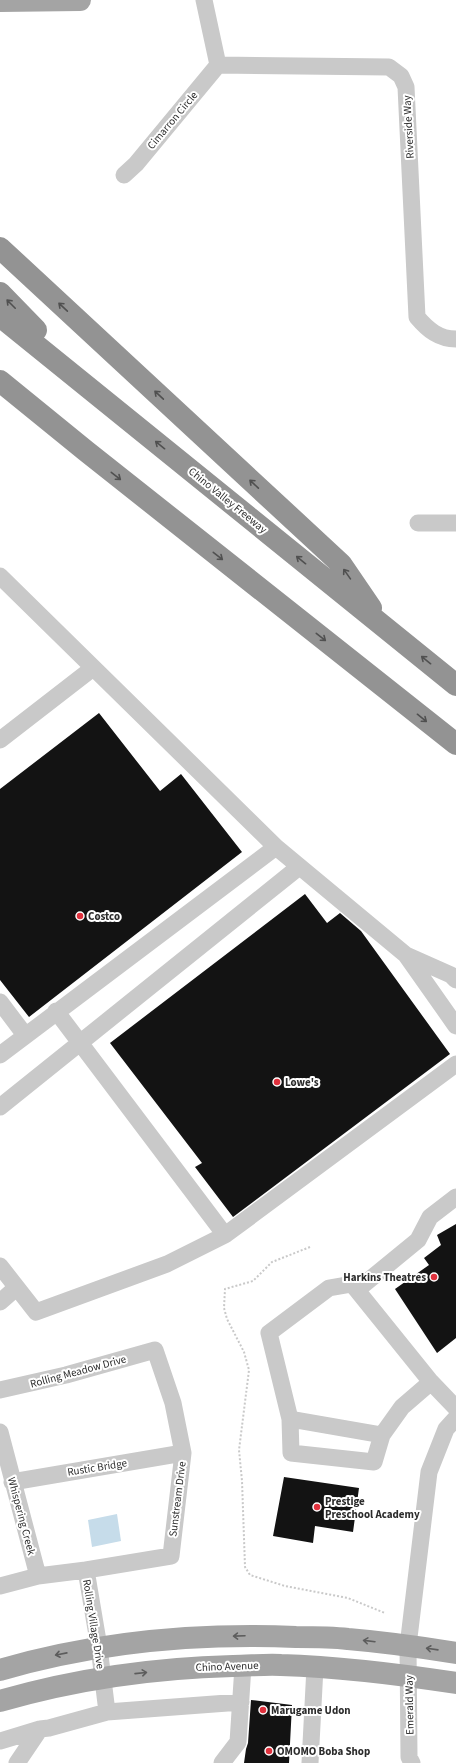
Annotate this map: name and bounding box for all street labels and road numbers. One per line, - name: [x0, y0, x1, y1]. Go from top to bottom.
- street label: Cimarron Circle: [144, 88, 201, 152]
- street label: Riverside Way: [399, 95, 418, 159]
- street label: Chino Valley Freeway: [185, 464, 270, 537]
- street label: Rolling Meadow Drive: [28, 1351, 128, 1392]
- street label: Rustic Bridge: [66, 1455, 129, 1480]
- street label: Sunstream Drive: [165, 1460, 190, 1538]
- street label: Whispering Creek: [4, 1475, 39, 1557]
- street label: Rolling Village Drive: [79, 1578, 108, 1671]
- street label: Chino Avenue: [195, 1658, 259, 1675]
- street label: Emerald Way: [401, 1675, 418, 1735]

